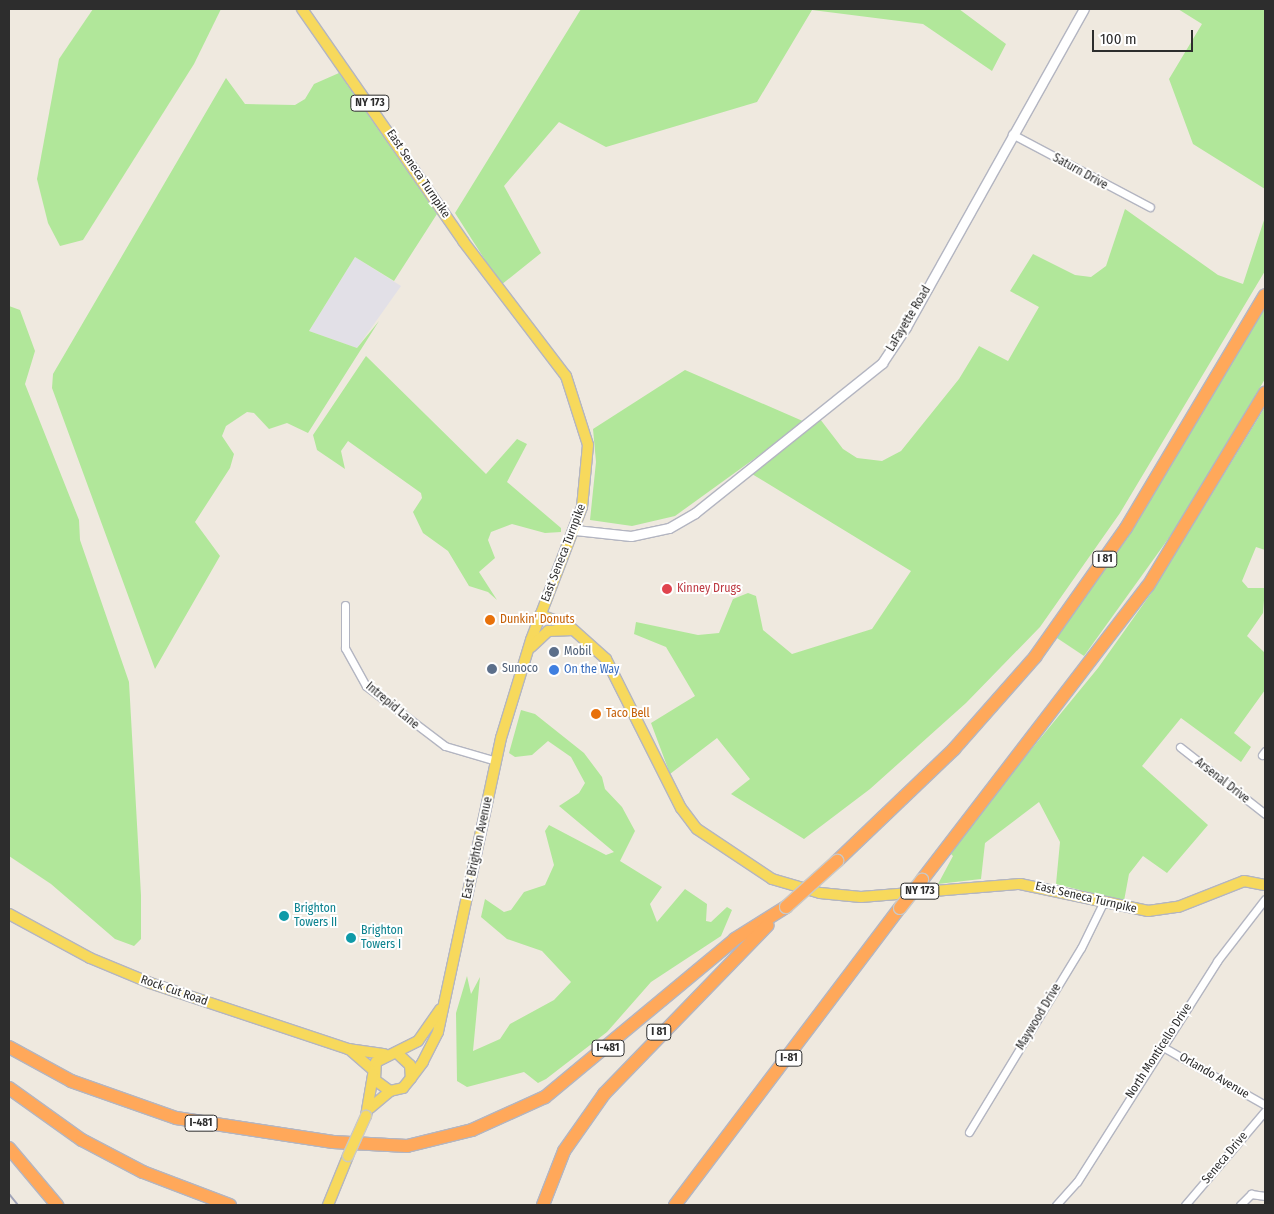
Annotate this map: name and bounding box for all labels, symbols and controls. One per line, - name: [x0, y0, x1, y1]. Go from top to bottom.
- scale bar: [1094, 20, 1195, 52]
- text: 100 m: [1100, 30, 1137, 48]
- road number: NY 173: [350, 95, 390, 112]
- street label: East Seneca Turnpike: [383, 127, 453, 221]
- street label: Saturn Drive: [1050, 151, 1110, 193]
- street label: LaFayette Road: [884, 284, 934, 354]
- street label: East Seneca Turnpike: [539, 502, 589, 604]
- road number: I 81: [1091, 550, 1119, 568]
- place label: Kinney Drugs: [677, 582, 741, 596]
- marker: Kinney Drugs: [661, 583, 673, 595]
- place label: Dunkin' Donuts: [500, 613, 575, 627]
- marker: Dunkin' Donuts: [484, 614, 496, 626]
- place label: Mobil: [564, 645, 591, 659]
- marker: Mobil: [548, 646, 560, 658]
- place label: Sunoco: [502, 662, 538, 676]
- marker: Sunoco: [486, 663, 498, 675]
- place label: On the Way: [564, 663, 619, 677]
- marker: On the Way: [548, 664, 560, 676]
- street label: Intrepid Lane: [362, 680, 422, 732]
- place label: Taco Bell: [606, 707, 650, 721]
- marker: Taco Bell: [590, 708, 602, 720]
- street label: Arsenal Drive: [1192, 755, 1252, 807]
- street label: East Brighton Avenue: [460, 796, 496, 900]
- street label: East Seneca Turnpike: [1034, 879, 1138, 917]
- road number: NY 173: [900, 882, 940, 899]
- place label: Brighton Towers II: [294, 902, 337, 930]
- marker: Brighton Towers II: [278, 910, 290, 922]
- place label: Brighton Towers I: [361, 924, 403, 952]
- marker: Brighton Towers I: [345, 932, 357, 944]
- street label: Rock Cut Road: [139, 973, 209, 1009]
- street label: Maywood Drive: [1014, 981, 1064, 1053]
- street label: North Monticello Drive: [1123, 1001, 1195, 1101]
- road number: I 81: [645, 1024, 673, 1040]
- road number: I-481: [590, 1040, 626, 1056]
- road number: I-81: [775, 1050, 803, 1066]
- street label: Orlando Avenue: [1176, 1050, 1252, 1102]
- road number: I-481: [184, 1114, 218, 1132]
- street label: Seneca Drive: [1199, 1129, 1251, 1187]

